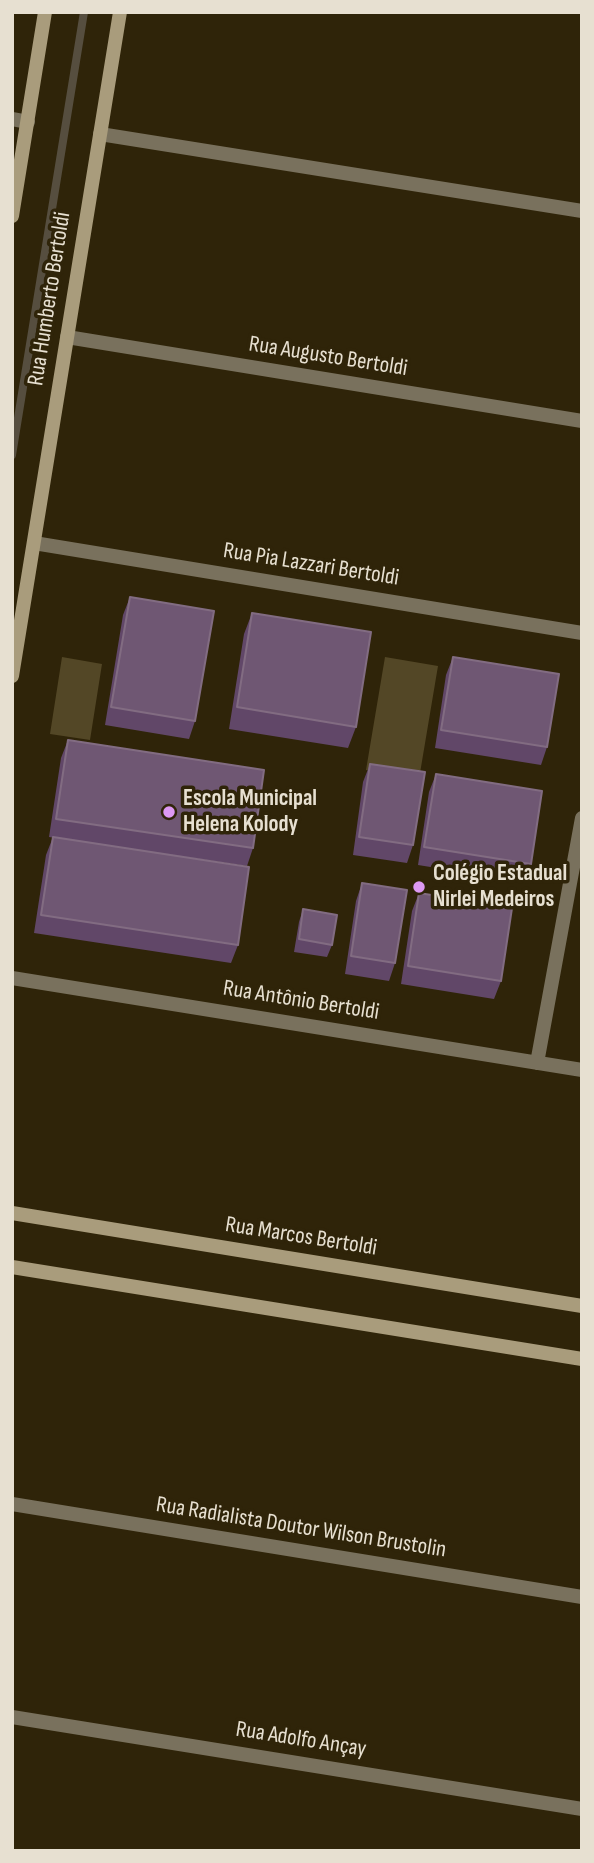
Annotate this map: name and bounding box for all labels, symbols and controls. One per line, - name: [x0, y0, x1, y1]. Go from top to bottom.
- street label: Rua Humberto Bertoldi: [23, 210, 77, 388]
- street label: Rua Augusto Bertoldi: [247, 331, 409, 383]
- street label: Rua Pia Lazzari Bertoldi: [221, 537, 401, 593]
- place label: Escola Municipal Helena Kolody: [183, 785, 317, 839]
- marker: Escola Municipal Helena Kolody: [161, 804, 177, 820]
- place label: Colégio Estadual Nirlei Medeiros: [433, 860, 567, 914]
- marker: Colégio Estadual Nirlei Medeiros: [411, 879, 427, 895]
- street label: Rua Antônio Bertoldi: [221, 975, 381, 1027]
- street label: Rua Marcos Bertoldi: [223, 1211, 379, 1263]
- street label: Rua Radialista Doutor Wilson Brustolin: [154, 1491, 448, 1565]
- street label: Rua Adolfo Ançay: [234, 1716, 368, 1764]

